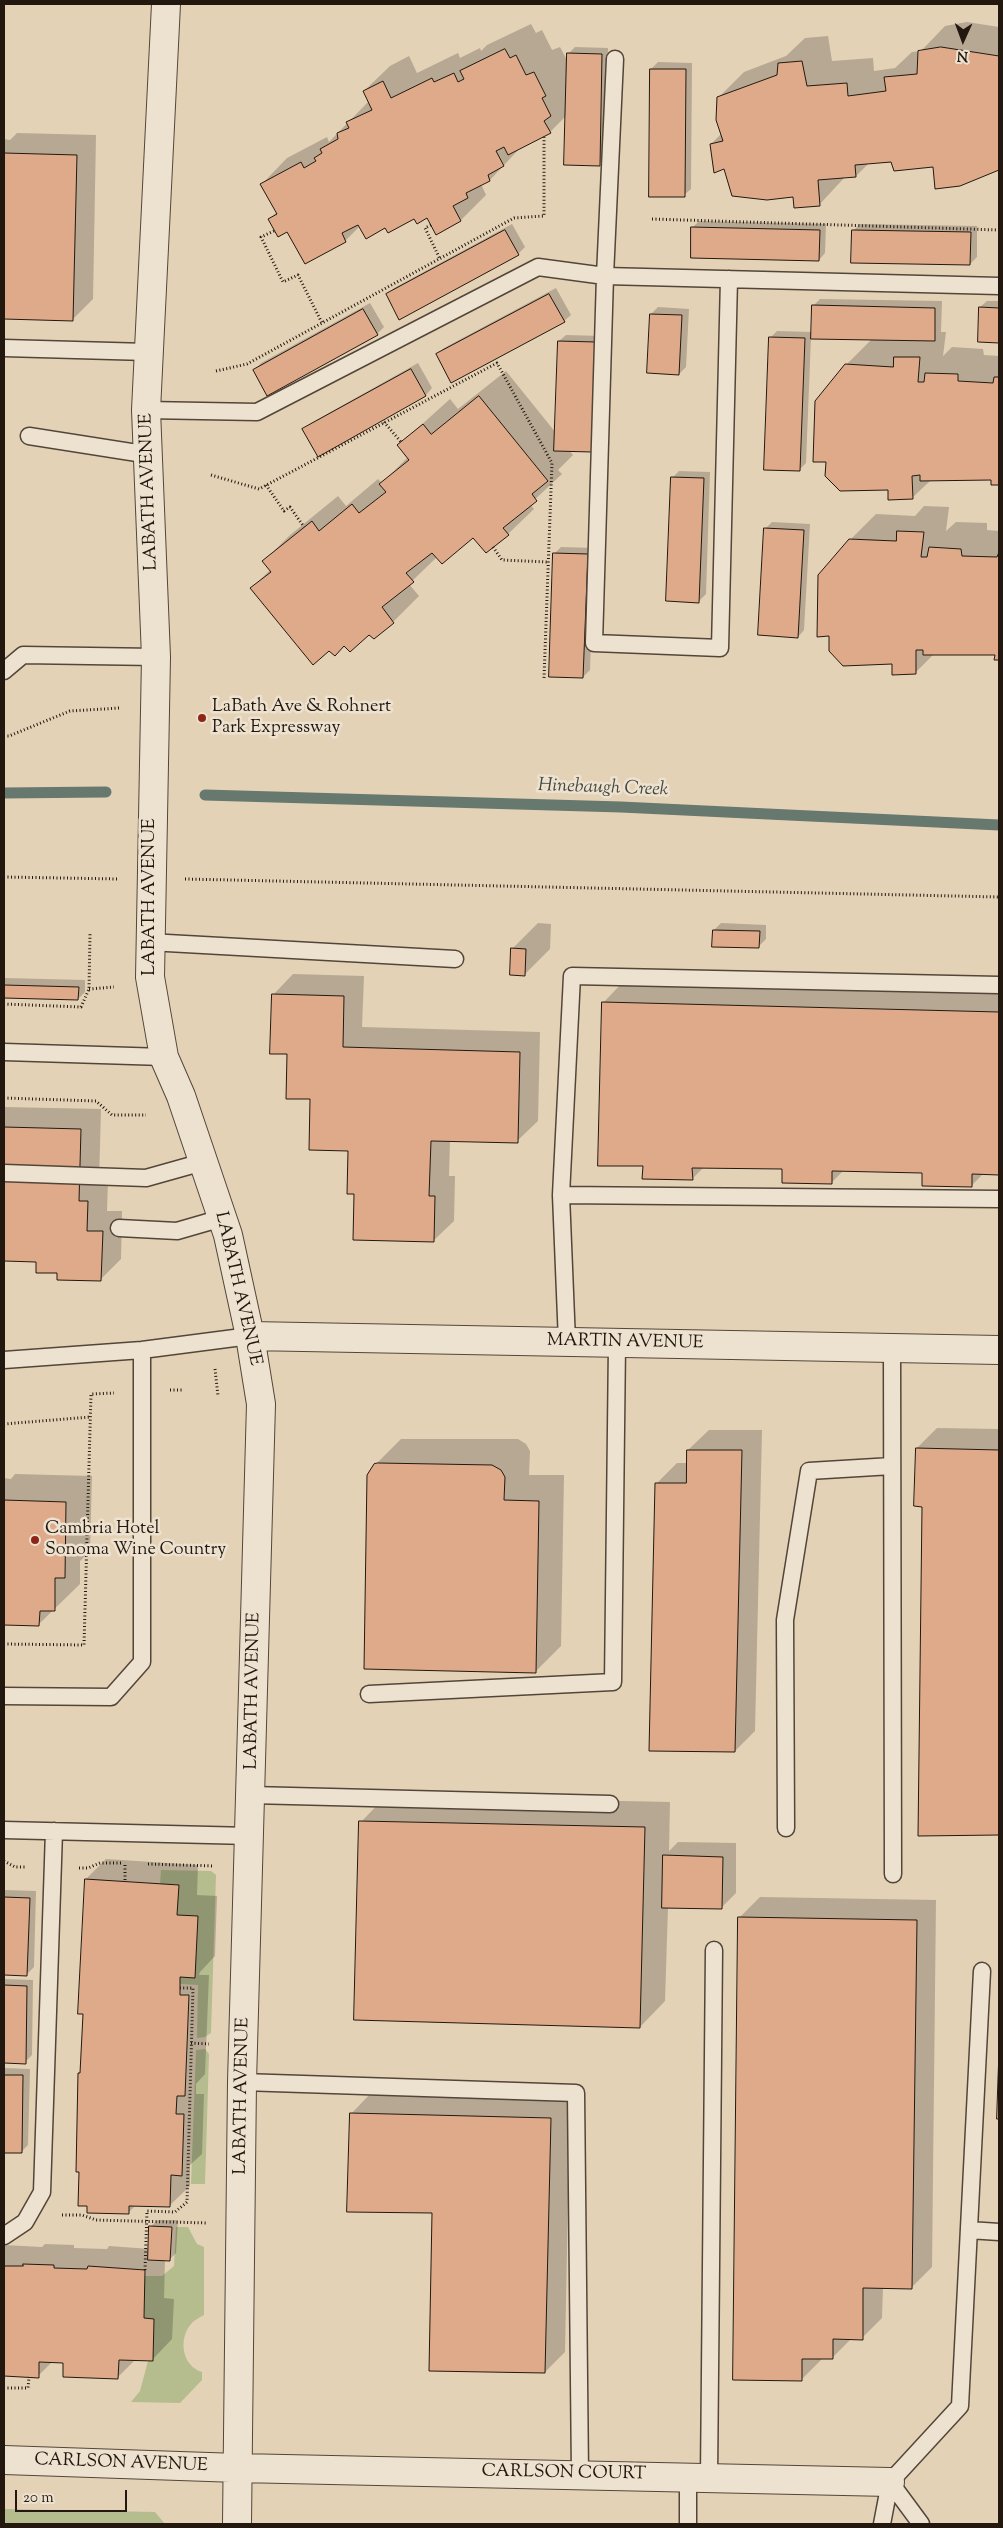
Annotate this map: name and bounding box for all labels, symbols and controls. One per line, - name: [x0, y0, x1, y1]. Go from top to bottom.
- north arrow: [938, 15, 988, 65]
- text: N: [957, 45, 968, 65]
- street label: LABATH AVENUE: [136, 413, 164, 571]
- place label: LaBath Ave & Rohnert Park Expressway: [212, 697, 391, 740]
- marker: LaBath Ave & Rohnert Park Expressway: [196, 712, 208, 724]
- water label: Hinebaugh Creek: [537, 775, 669, 803]
- street label: LABATH AVENUE: [140, 818, 162, 976]
- street label: LABATH AVENUE: [209, 1210, 265, 1368]
- street label: MARTIN AVENUE: [547, 1331, 703, 1355]
- place label: Cambria Hotel Sonoma Wine Country: [45, 1519, 226, 1562]
- marker: Cambria Hotel Sonoma Wine Country: [29, 1534, 41, 1546]
- street label: LABATH AVENUE: [242, 1612, 266, 1770]
- street label: LABATH AVENUE: [231, 2017, 255, 2175]
- street label: CARLSON AVENUE: [34, 2450, 208, 2478]
- street label: CARLSON COURT: [481, 2462, 647, 2486]
- scale bar: [18, 2480, 130, 2512]
- text: 20 m: [23, 2488, 54, 2509]

